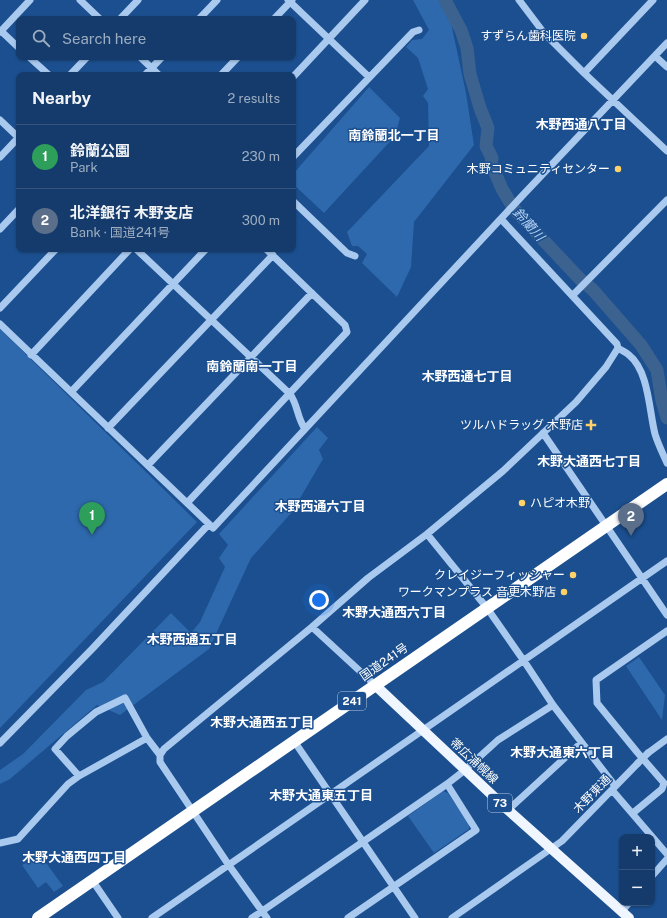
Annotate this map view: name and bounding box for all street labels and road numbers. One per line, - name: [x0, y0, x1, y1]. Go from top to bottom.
- street label: 国道241号: [357, 640, 411, 684]
- road number: 241: [338, 692, 366, 710]
- street label: 帯広浦幌線: [447, 735, 501, 787]
- street label: 木野東通: [570, 772, 614, 816]
- road number: 73: [488, 794, 512, 812]

